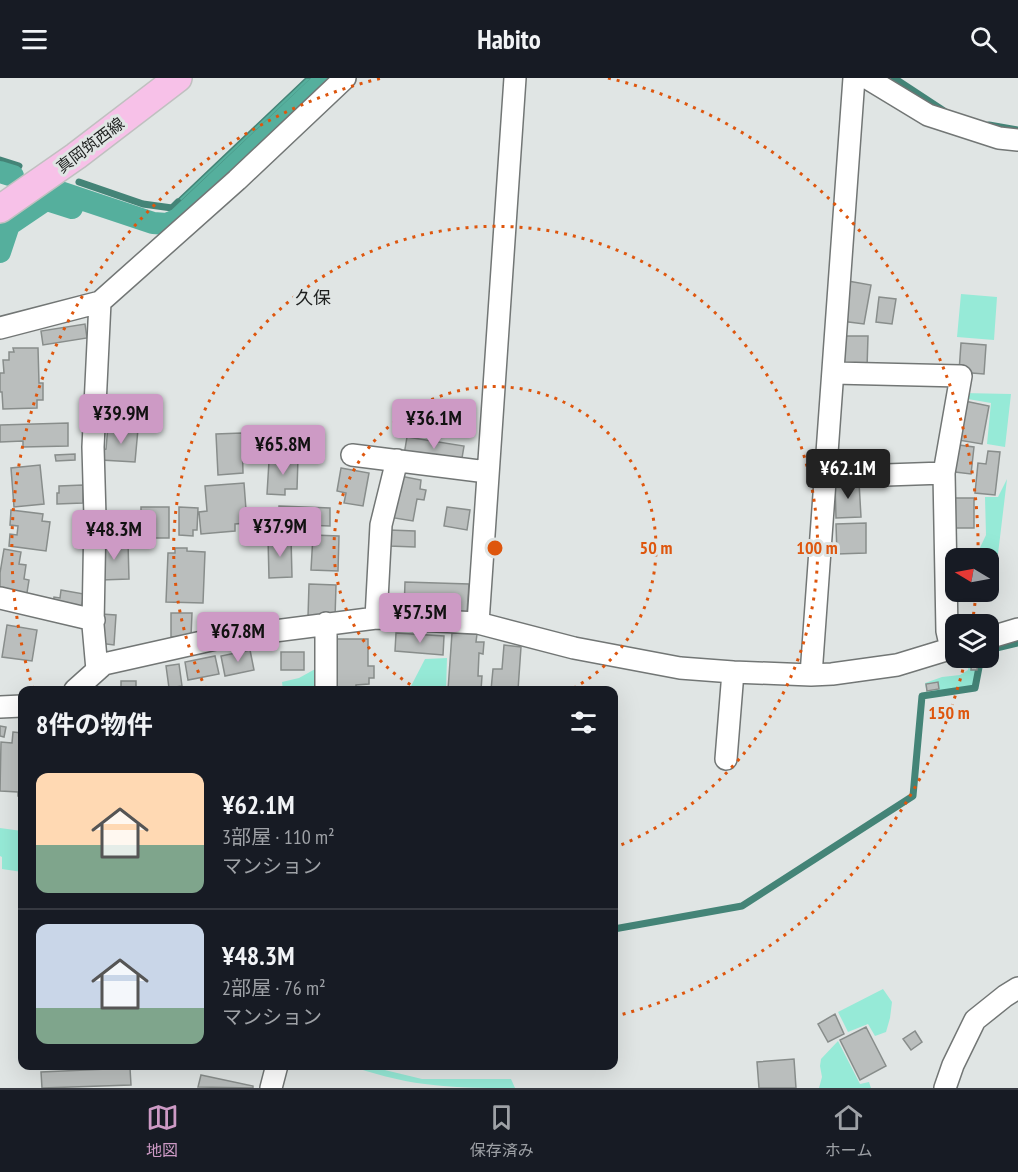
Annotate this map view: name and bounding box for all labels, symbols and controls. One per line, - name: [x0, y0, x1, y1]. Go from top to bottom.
- text: Habito: [477, 22, 541, 56]
- icon: menu: [18, 23, 51, 56]
- icon: search: [967, 23, 1000, 56]
- street label: 真岡筑西線: [52, 113, 128, 177]
- district label: 久保: [295, 286, 331, 309]
- pin: ¥39.9M: [72, 394, 170, 445]
- pin: ¥36.1M: [385, 399, 483, 450]
- text: ¥39.9M: [93, 400, 149, 426]
- text: ¥36.1M: [406, 405, 462, 431]
- pin: ¥65.8M: [234, 425, 332, 476]
- text: ¥65.8M: [255, 431, 311, 457]
- pin: ¥62.1M: [799, 449, 897, 500]
- text: ¥62.1M: [820, 455, 876, 481]
- pin: ¥37.9M: [231, 507, 329, 558]
- pin: ¥48.3M: [65, 510, 163, 561]
- text: ¥37.9M: [253, 513, 307, 539]
- text: ¥48.3M: [86, 516, 142, 542]
- text: 50 m: [640, 536, 672, 559]
- text: 100 m: [796, 536, 838, 559]
- centre of rings: [485, 538, 505, 558]
- north arrow: [945, 548, 999, 602]
- map controls: [945, 548, 999, 668]
- pin: ¥57.5M: [371, 593, 469, 644]
- text: ¥57.5M: [393, 599, 447, 625]
- pin: ¥67.8M: [189, 612, 287, 663]
- button: layers: [945, 614, 999, 668]
- text: ¥67.8M: [211, 618, 265, 644]
- text: 150 m: [928, 701, 970, 724]
- icon: filters: [567, 706, 600, 739]
- text: 8件の物件: [36, 708, 152, 741]
- text: ¥62.1M: [222, 788, 295, 821]
- icon: home: [84, 797, 156, 869]
- text: 3部屋 · 110 m²: [222, 824, 335, 850]
- text: マンション: [222, 853, 322, 879]
- text: ¥48.3M: [222, 939, 295, 972]
- icon: home: [84, 948, 156, 1020]
- text: 2部屋 · 76 m²: [222, 975, 326, 1001]
- text: マンション: [222, 1004, 322, 1030]
- tab: 地図: [146, 1101, 179, 1161]
- tab: 保存済み: [470, 1101, 534, 1161]
- tab: ホーム: [825, 1101, 872, 1161]

